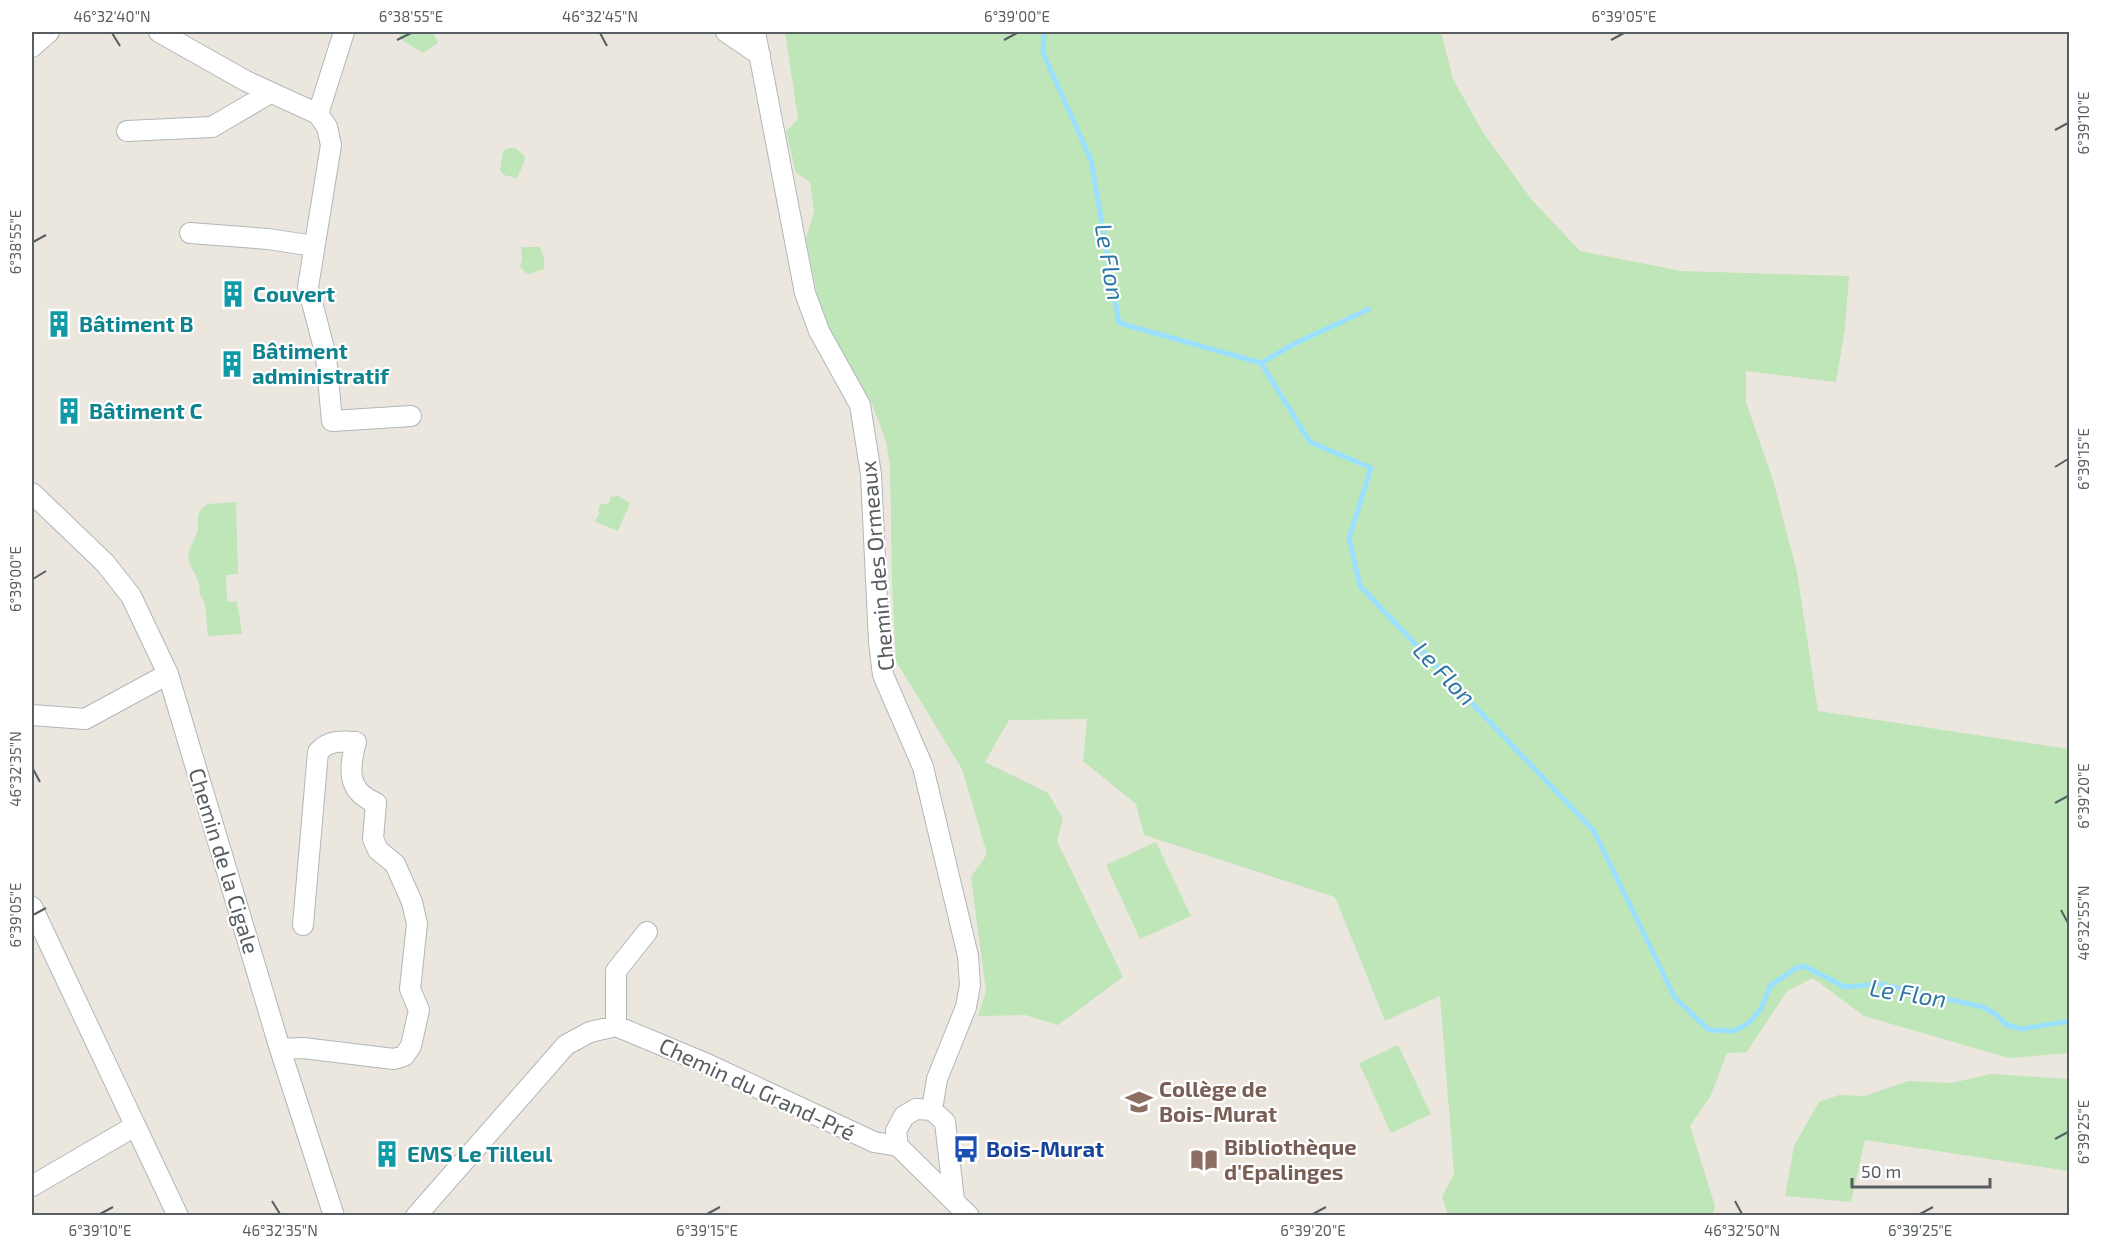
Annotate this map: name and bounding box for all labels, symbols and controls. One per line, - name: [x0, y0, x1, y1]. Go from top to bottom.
- text: 46°32'40"N: [74, 7, 151, 25]
- text: 6°38'55"E: [379, 7, 443, 25]
- text: 46°32'45"N: [562, 7, 638, 25]
- text: 6°39'00"E: [984, 7, 1050, 25]
- text: 6°39'05"E: [1592, 7, 1656, 25]
- text: 6°39'10"E: [2074, 92, 2092, 154]
- text: 6°38'55"E: [6, 210, 24, 274]
- water label: Le Flon: [1089, 221, 1131, 302]
- building icon: Couvert: [218, 279, 248, 309]
- place label: Couvert: [253, 280, 335, 306]
- building icon: Bâtiment B: [44, 309, 74, 339]
- place label: Bâtiment B: [79, 310, 194, 336]
- place label: Bâtiment administratif: [252, 337, 390, 388]
- building icon: Bâtiment administratif: [217, 349, 247, 379]
- building icon: Bâtiment C: [54, 396, 84, 426]
- place label: Bâtiment C: [89, 397, 202, 423]
- text: 6°39'15"E: [2074, 428, 2092, 490]
- street label: Chemin des Ormeaux: [854, 460, 898, 672]
- text: 6°39'00"E: [6, 546, 24, 612]
- water label: Le Flon: [1408, 635, 1482, 711]
- text: 46°32'35"N: [6, 731, 24, 807]
- text: 6°39'20"E: [2074, 763, 2092, 829]
- street label: Chemin de la Cigale: [184, 765, 266, 957]
- text: 6°39'05"E: [6, 883, 24, 947]
- text: 46°32'55"N: [2074, 885, 2092, 961]
- water label: Le Flon: [1868, 972, 1949, 1013]
- street label: Chemin du Grand-Pré: [655, 1031, 859, 1145]
- place label: Collège de Bois-Murat: [1159, 1075, 1277, 1126]
- school or university icon: Collège de Bois-Murat: [1124, 1087, 1154, 1117]
- text: 6°39'25"E: [2074, 1100, 2092, 1164]
- place label: Bibliothèque d'Epalinges: [1224, 1133, 1357, 1184]
- bus stop icon: Bois-Murat: [951, 1134, 981, 1164]
- place label: Bois-Murat: [986, 1135, 1104, 1161]
- building icon: EMS Le Tilleul: [372, 1139, 402, 1169]
- place label: EMS Le Tilleul: [407, 1140, 553, 1166]
- library icon: Bibliothèque d'Epalinges: [1189, 1145, 1219, 1175]
- scale bar: [1852, 1151, 1990, 1189]
- text: 50 m: [1861, 1160, 1901, 1182]
- text: 6°39'10"E: [69, 1221, 131, 1239]
- text: 46°32'35"N: [242, 1221, 318, 1239]
- text: 6°39'15"E: [676, 1221, 738, 1239]
- text: 6°39'20"E: [1280, 1221, 1346, 1239]
- text: 46°32'50"N: [1704, 1221, 1780, 1239]
- text: 6°39'25"E: [1888, 1221, 1952, 1239]

